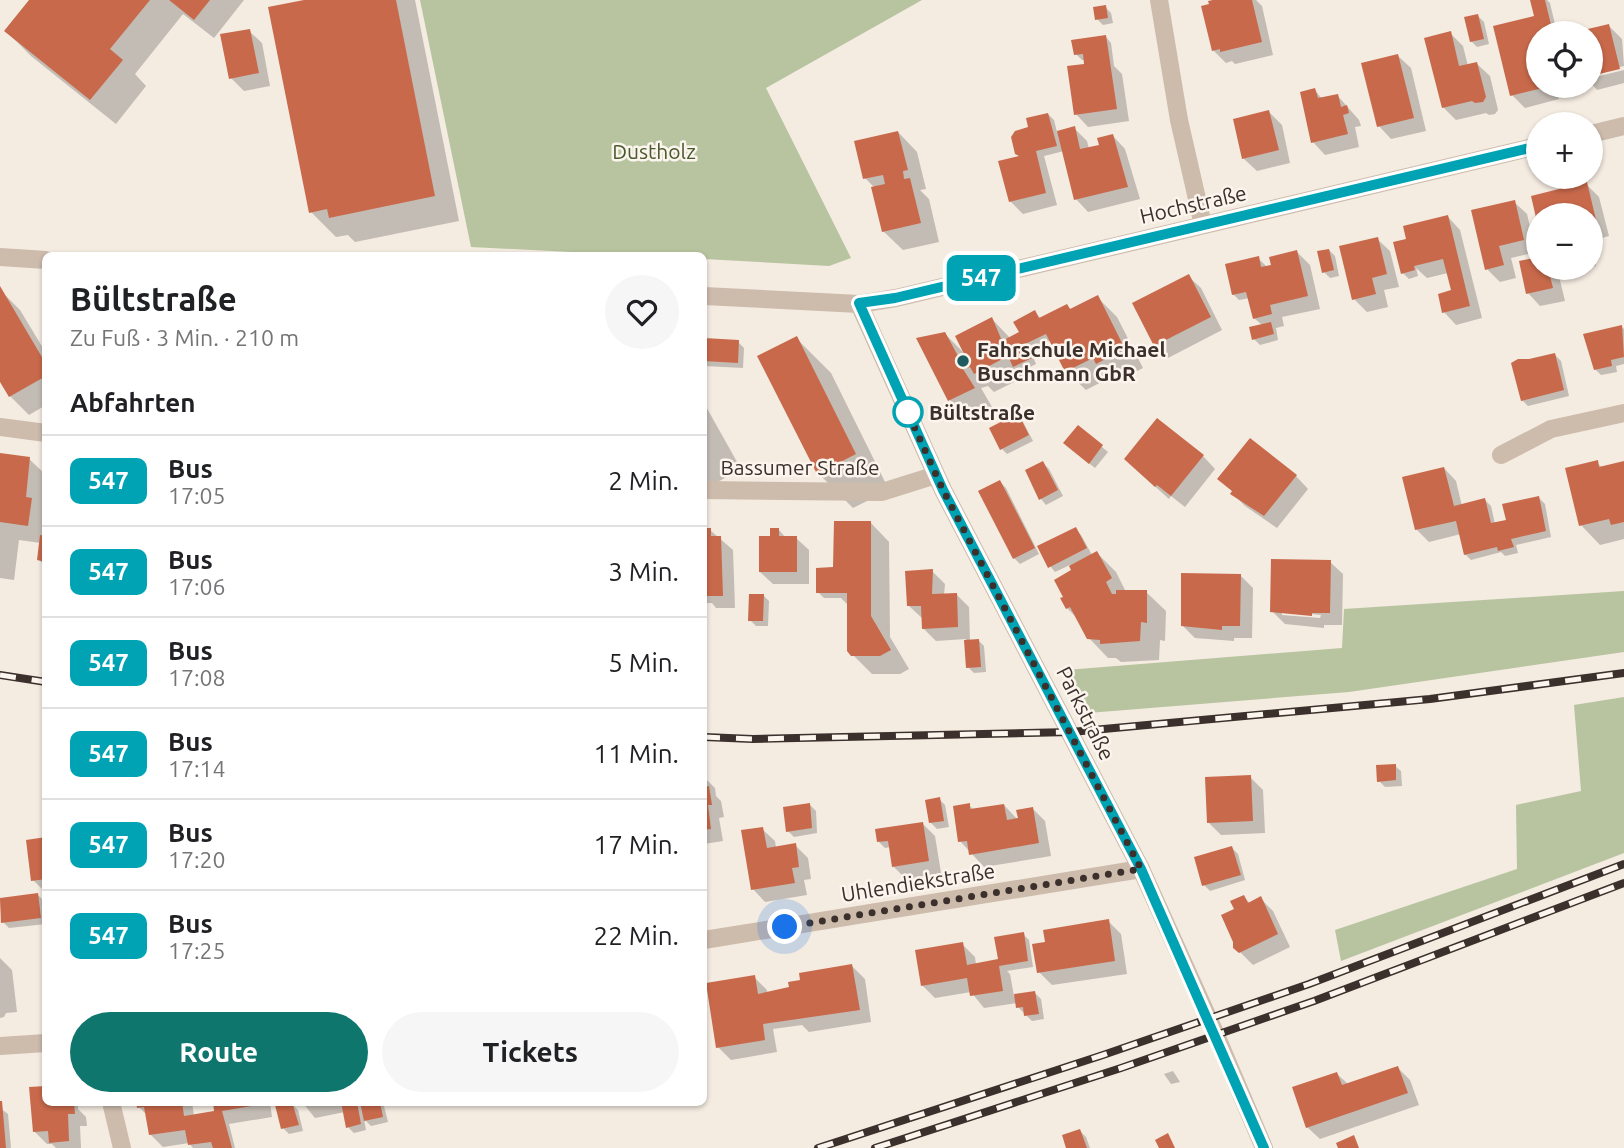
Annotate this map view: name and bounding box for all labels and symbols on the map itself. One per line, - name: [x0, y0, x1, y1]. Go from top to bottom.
- park label: Dustholz: [612, 139, 696, 163]
- street label: Hochstraße: [1137, 180, 1249, 228]
- line badge: 547: [941, 255, 1021, 301]
- place label: Fahrschule Michael Buschmann GbR: [977, 337, 1166, 385]
- marker: Fahrschule Michael Buschmann GbR: [955, 353, 971, 369]
- marker: Bültstraße: [893, 397, 923, 427]
- place label: Bültstraße: [929, 400, 1035, 424]
- street label: Bassumer Straße: [720, 455, 880, 479]
- street label: Parkstraße: [1052, 662, 1120, 764]
- street label: Uhlendiekstraße: [839, 858, 997, 906]
- your location: [767, 909, 802, 944]

